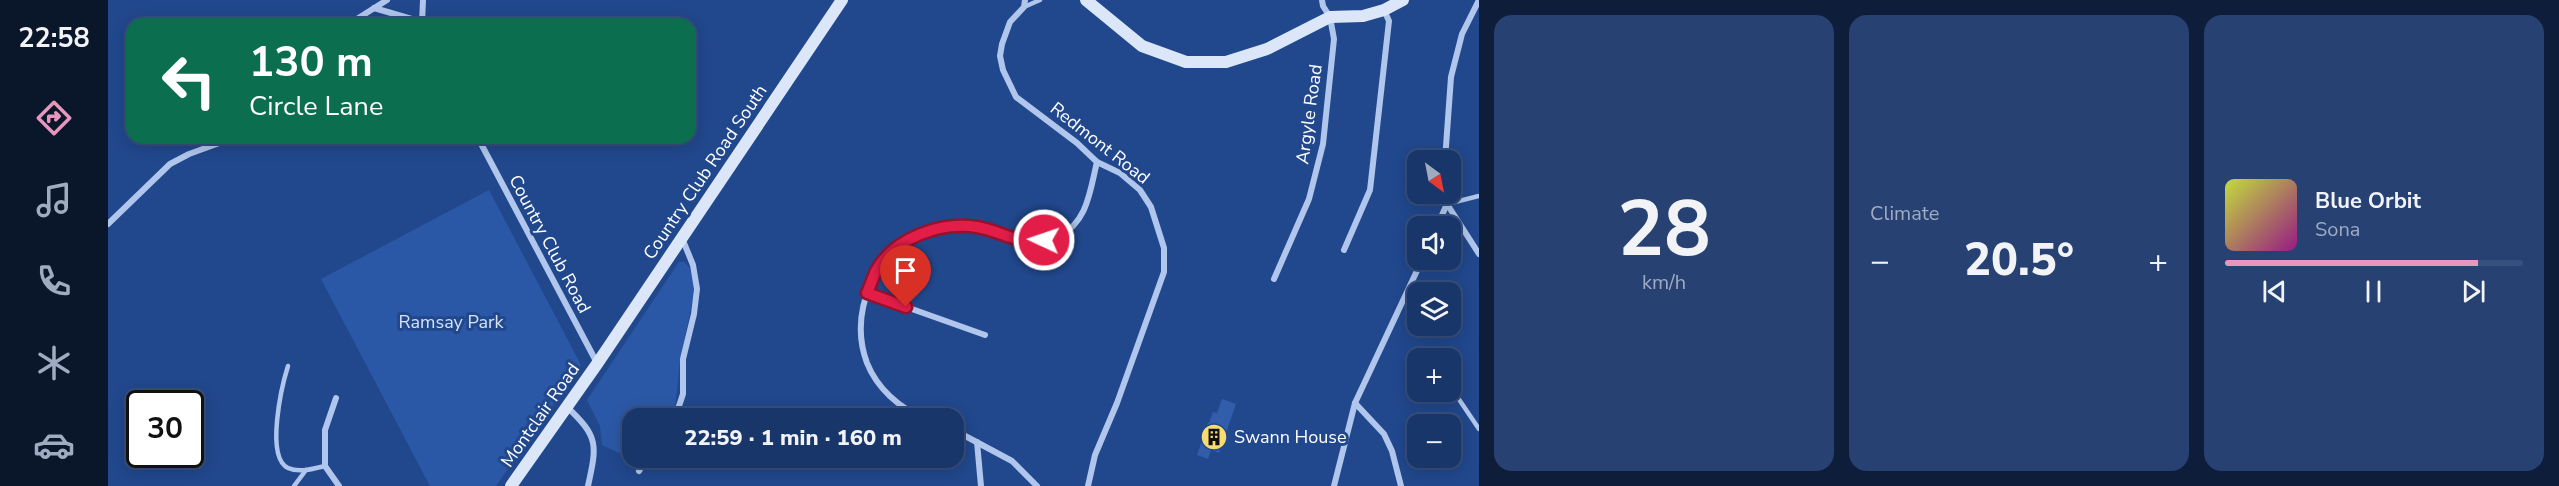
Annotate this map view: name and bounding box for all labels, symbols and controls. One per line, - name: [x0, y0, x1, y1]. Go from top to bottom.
- text: 22:58: [18, 20, 90, 57]
- text: 130 m: [249, 34, 373, 91]
- icon: left: [150, 42, 228, 120]
- street label: Argyle Road: [1290, 63, 1328, 165]
- street label: Country Club Road South: [637, 80, 773, 264]
- text: Circle Lane: [249, 88, 383, 125]
- street label: Redmont Road: [1045, 96, 1155, 190]
- icon: directions: [33, 97, 75, 139]
- north arrow: [1407, 150, 1461, 204]
- map controls: [1407, 150, 1461, 468]
- street label: Country Club Road: [503, 171, 597, 317]
- text: 28: [1617, 176, 1711, 283]
- icon: music: [33, 179, 75, 221]
- text: Blue Orbit: [2315, 186, 2421, 216]
- text: Climate: [1870, 200, 1939, 227]
- position arrow: [1012, 208, 1076, 272]
- button: sound: [1407, 216, 1461, 270]
- text: Sona: [2315, 216, 2360, 243]
- text: 20.5°: [1964, 230, 2074, 291]
- text: −: [1870, 239, 1890, 284]
- text: +: [2148, 239, 2168, 284]
- pin: [880, 245, 931, 307]
- icon: arrive: [889, 254, 922, 287]
- icon: phone: [33, 260, 75, 302]
- text: km/h: [1642, 269, 1686, 296]
- icon: previous: [2258, 275, 2291, 308]
- icon: pause: [2357, 275, 2390, 308]
- icon: next: [2457, 275, 2490, 308]
- button: layers: [1407, 282, 1461, 336]
- park label: Ramsay Park: [399, 310, 504, 334]
- icon: climate: [33, 342, 75, 384]
- button: +: [1407, 348, 1461, 402]
- street label: Montclair Road: [495, 358, 585, 472]
- speed limit sign: 30: [126, 390, 204, 468]
- button: −: [1407, 414, 1461, 468]
- building icon: Swann House: [1199, 422, 1229, 452]
- text: 22:59 · 1 min · 160 m: [684, 423, 902, 453]
- icon: car: [33, 424, 75, 466]
- place label: Swann House: [1234, 425, 1347, 449]

